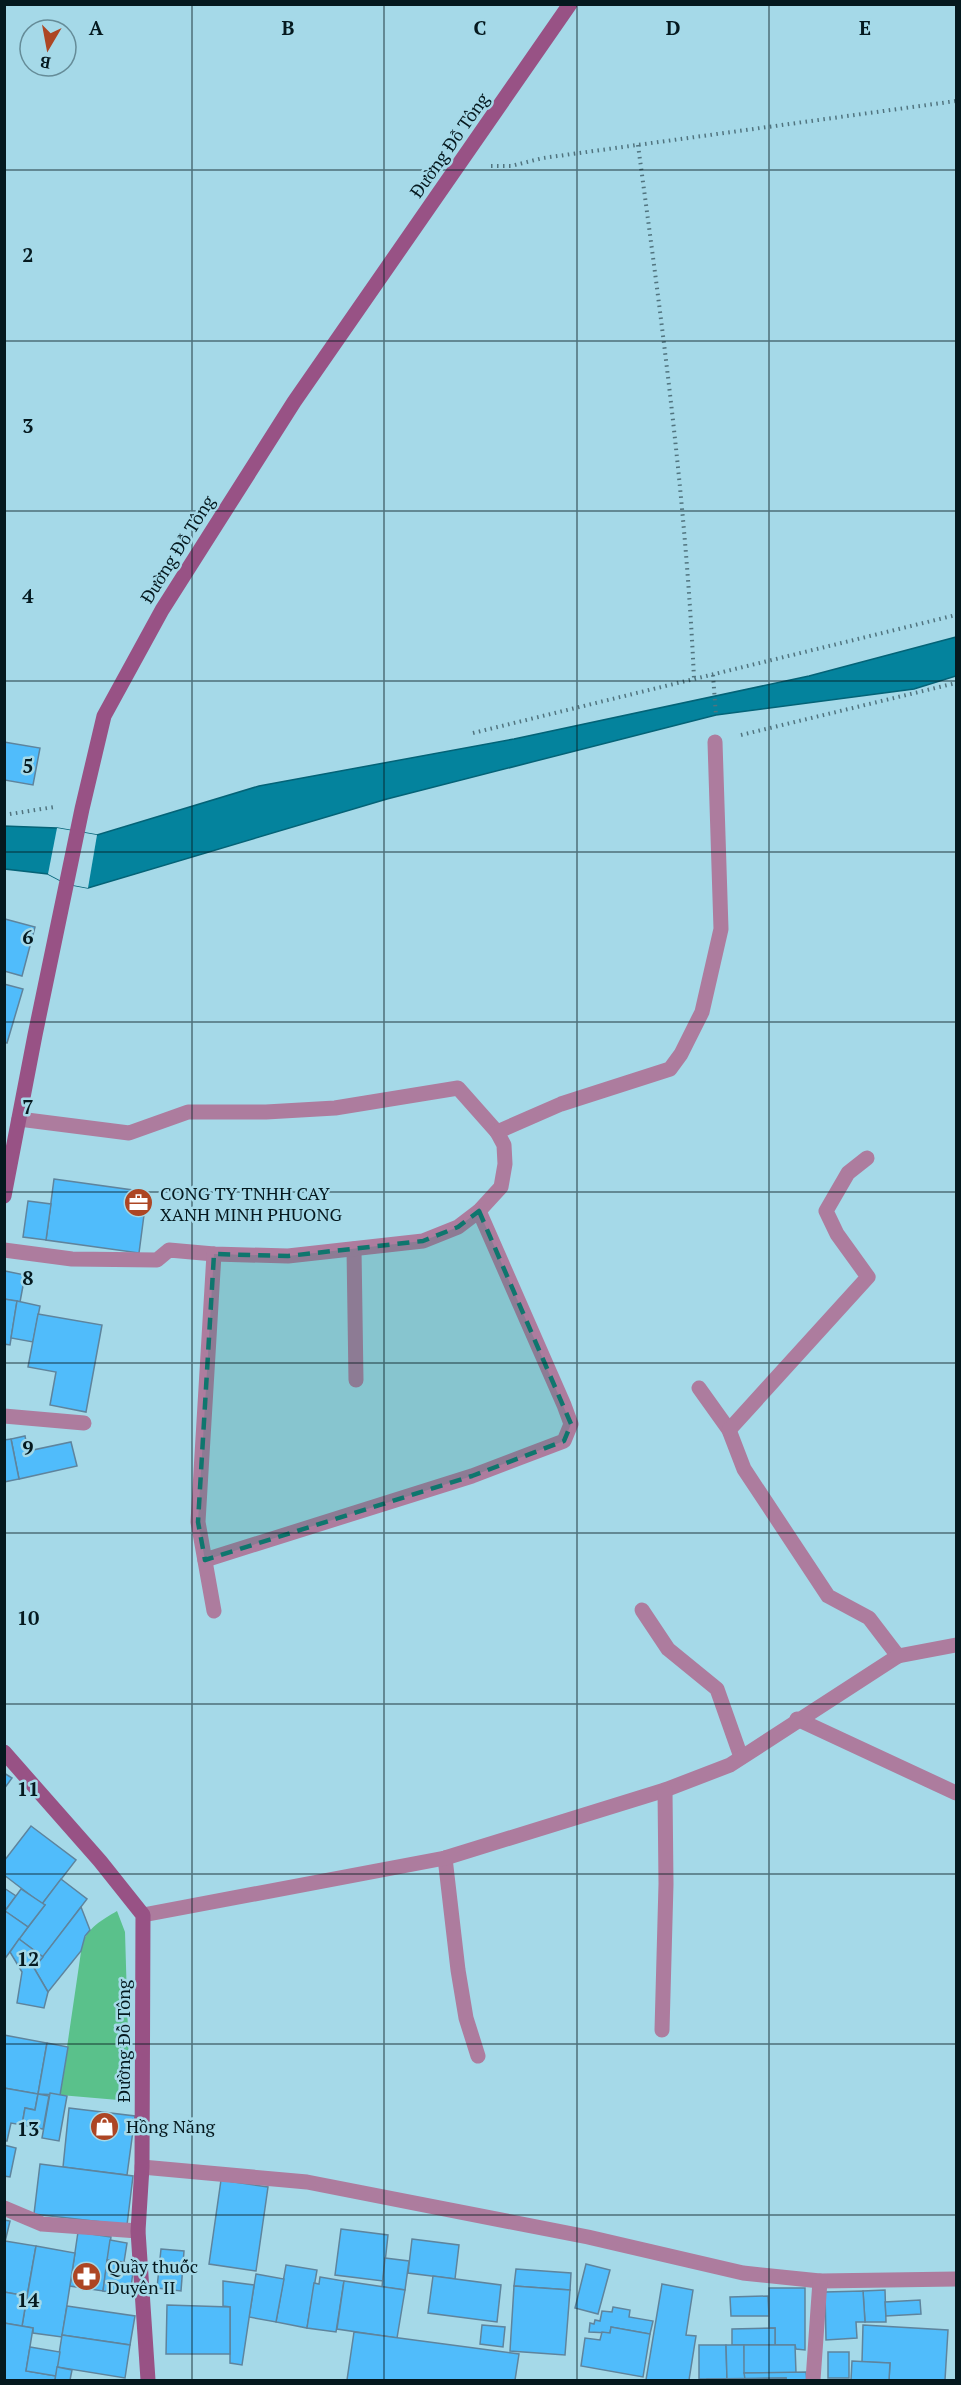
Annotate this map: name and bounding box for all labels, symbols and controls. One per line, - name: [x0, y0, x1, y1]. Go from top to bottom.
- text: A: [89, 14, 104, 41]
- text: B: [282, 14, 295, 41]
- text: C: [473, 14, 487, 41]
- text: D: [666, 14, 680, 41]
- text: E: [859, 14, 871, 41]
- north arrow: [18, 18, 78, 78]
- text: B: [38, 51, 52, 75]
- street label: Đường Đỗ Tông: [404, 87, 494, 202]
- text: 2: [22, 241, 34, 268]
- text: 3: [22, 412, 34, 439]
- street label: Đường Đỗ Tông: [134, 490, 220, 607]
- text: 4: [22, 582, 34, 609]
- text: 5: [22, 752, 34, 779]
- text: 6: [22, 923, 34, 950]
- text: 7: [22, 1093, 34, 1120]
- place label: CONG TY TNHH CAY XANH MINH PHUONG: [160, 1181, 343, 1226]
- office icon: CONG TY TNHH CAY XANH MINH PHUONG: [123, 1187, 155, 1219]
- text: 8: [22, 1264, 34, 1291]
- text: 9: [22, 1434, 34, 1461]
- text: 10: [17, 1604, 39, 1631]
- text: 11: [17, 1775, 39, 1802]
- text: 12: [17, 1945, 39, 1972]
- street label: Đường Đỗ Tông: [111, 1979, 135, 2102]
- shop icon: Hồng Năng: [89, 2110, 121, 2142]
- place label: Hồng Năng: [126, 2114, 216, 2138]
- text: 13: [17, 2115, 39, 2142]
- place label: Quầy thuốc Duyên II: [107, 2254, 198, 2299]
- pharmacy icon: Quầy thuốc Duyên II: [70, 2260, 102, 2292]
- text: 14: [17, 2286, 40, 2313]

